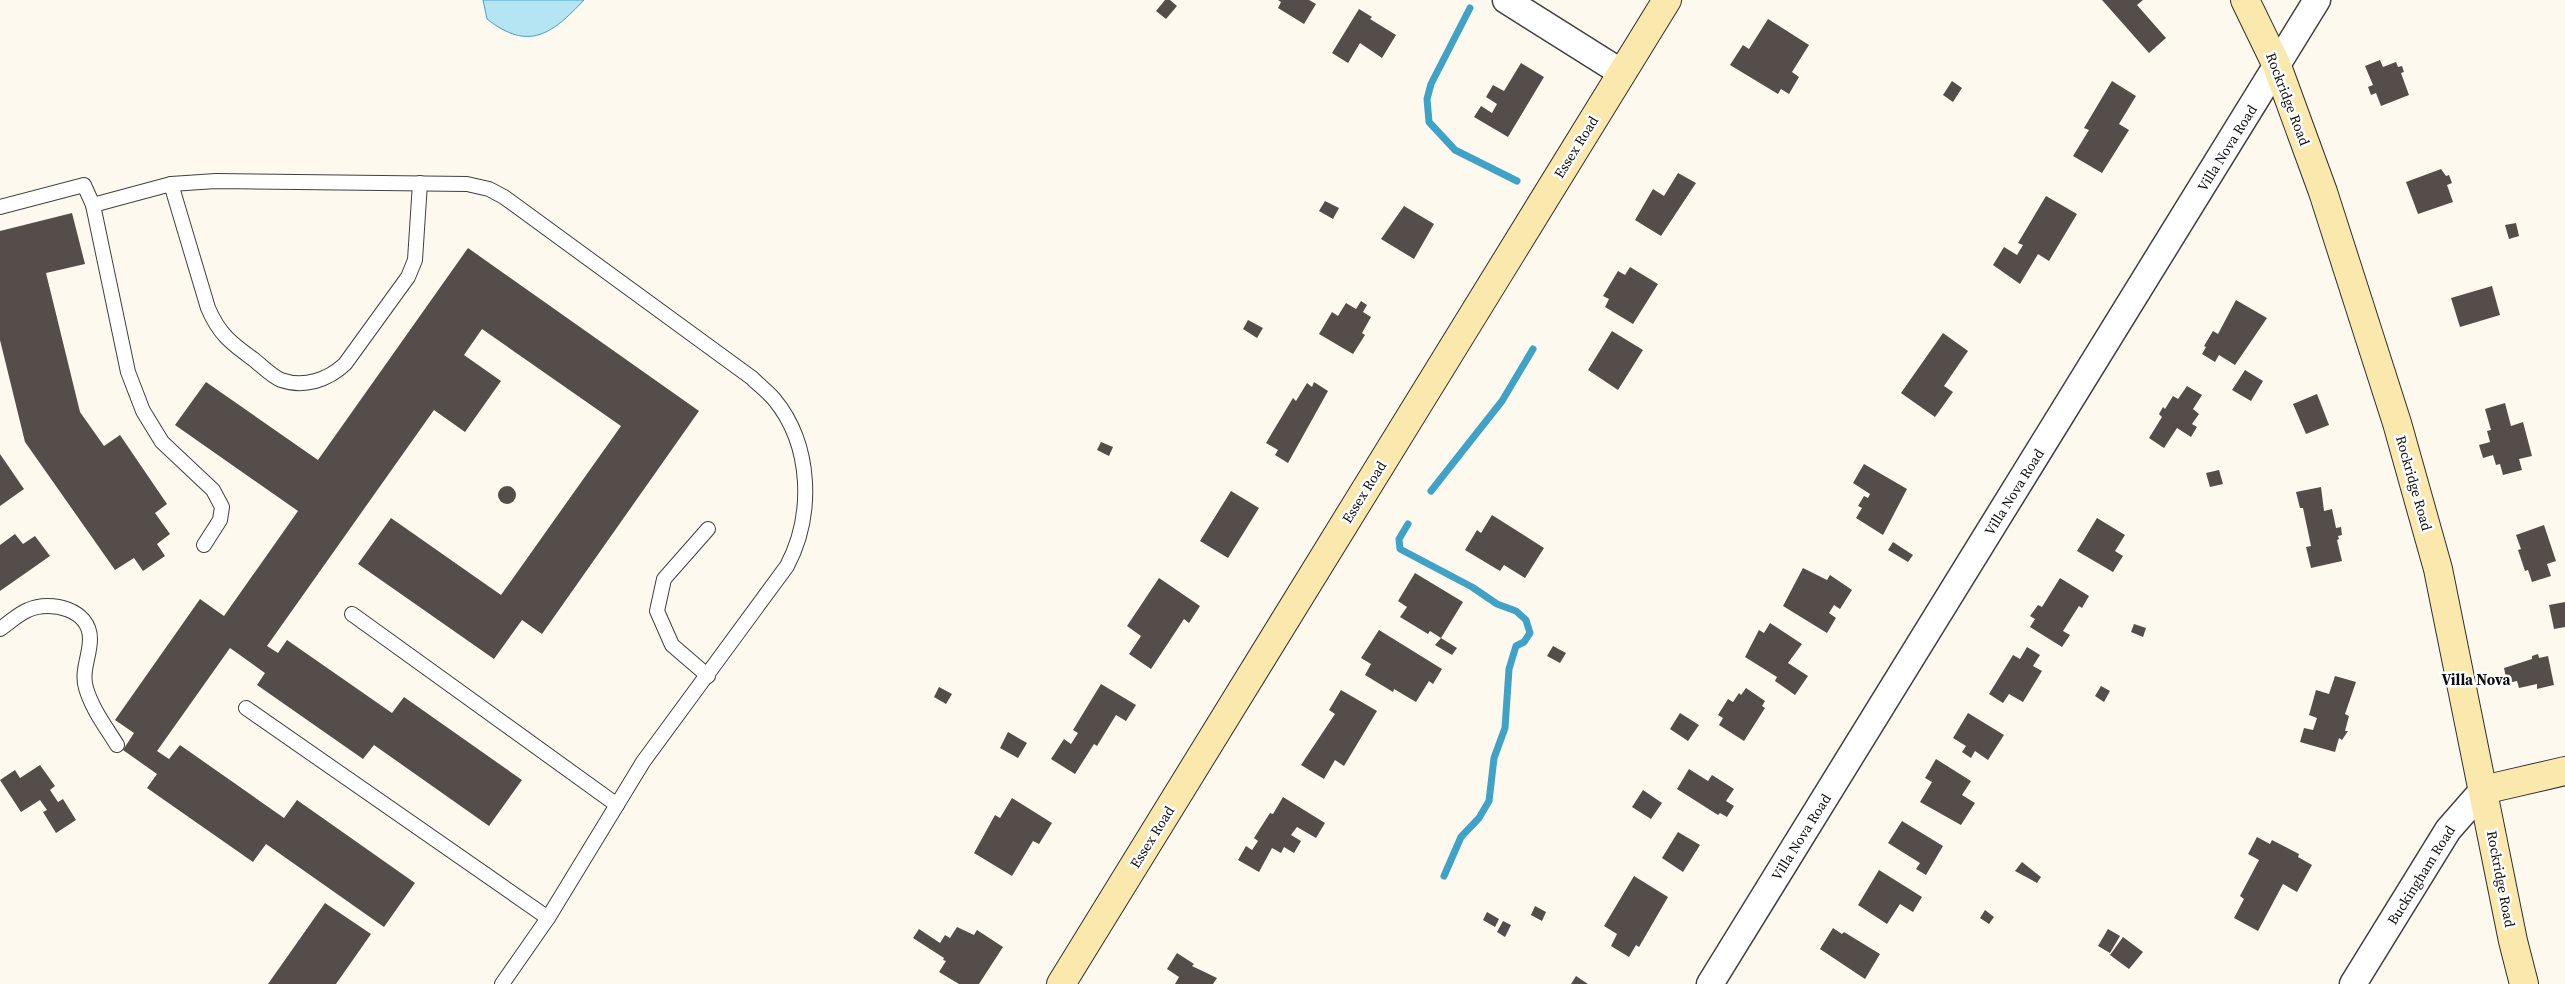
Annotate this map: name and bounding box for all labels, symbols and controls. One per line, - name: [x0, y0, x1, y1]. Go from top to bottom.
- street label: Rockridge Road: [2261, 50, 2315, 148]
- street label: Villa Nova Road: [2192, 101, 2262, 195]
- street label: Essex Road: [1549, 112, 1603, 182]
- street label: Rockridge Road: [2391, 433, 2437, 533]
- street label: Villa Nova Road: [1979, 445, 2049, 539]
- street label: Essex Road: [1337, 457, 1391, 527]
- district label: Villa Nova: [2441, 669, 2512, 690]
- street label: Villa Nova Road: [1766, 790, 1836, 884]
- street label: Essex Road: [1125, 802, 1179, 872]
- street label: Buckingham Road: [2382, 821, 2460, 929]
- street label: Rockridge Road: [2482, 829, 2520, 929]

